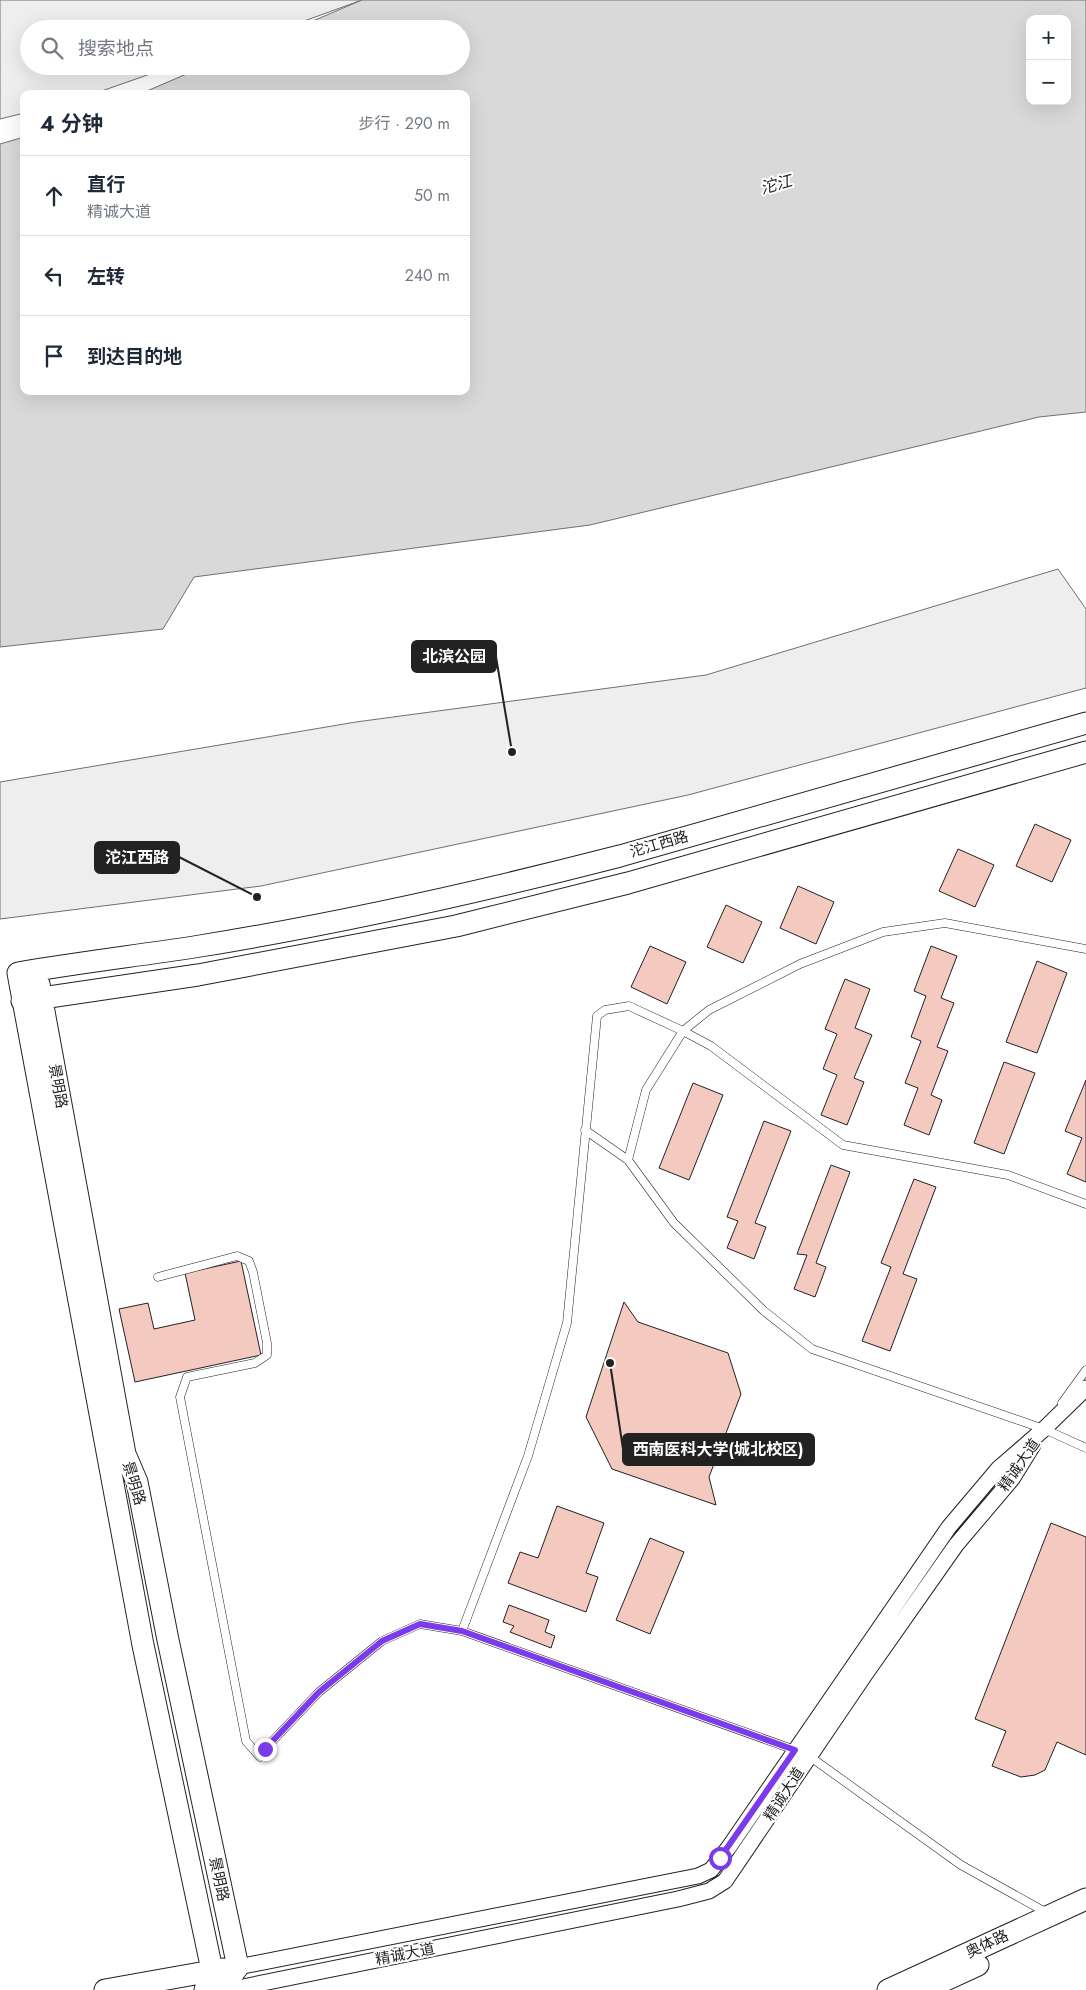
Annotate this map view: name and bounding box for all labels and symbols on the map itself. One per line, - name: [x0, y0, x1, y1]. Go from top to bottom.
- water label: 沱江: [758, 169, 796, 200]
- callout: 北滨公园: [412, 641, 496, 672]
- text: 北滨公园: [422, 645, 486, 668]
- street label: 沱江西路: [627, 825, 691, 863]
- callout: 沱江西路: [95, 842, 179, 873]
- text: 沱江西路: [105, 846, 169, 869]
- street label: 景明路: [43, 1062, 73, 1110]
- callout: 西南医科大学(城北校区): [623, 1434, 814, 1465]
- street label: 精诚大道: [993, 1434, 1045, 1496]
- text: 西南医科大学(城北校区): [633, 1438, 803, 1461]
- street label: 景明路: [117, 1458, 151, 1508]
- route end: [254, 1738, 277, 1761]
- street label: 精诚大道: [758, 1763, 810, 1825]
- route start: [709, 1847, 732, 1870]
- street label: 景明路: [204, 1855, 234, 1903]
- street label: 奥体路: [962, 1925, 1012, 1963]
- street label: 精诚大道: [373, 1937, 437, 1971]

